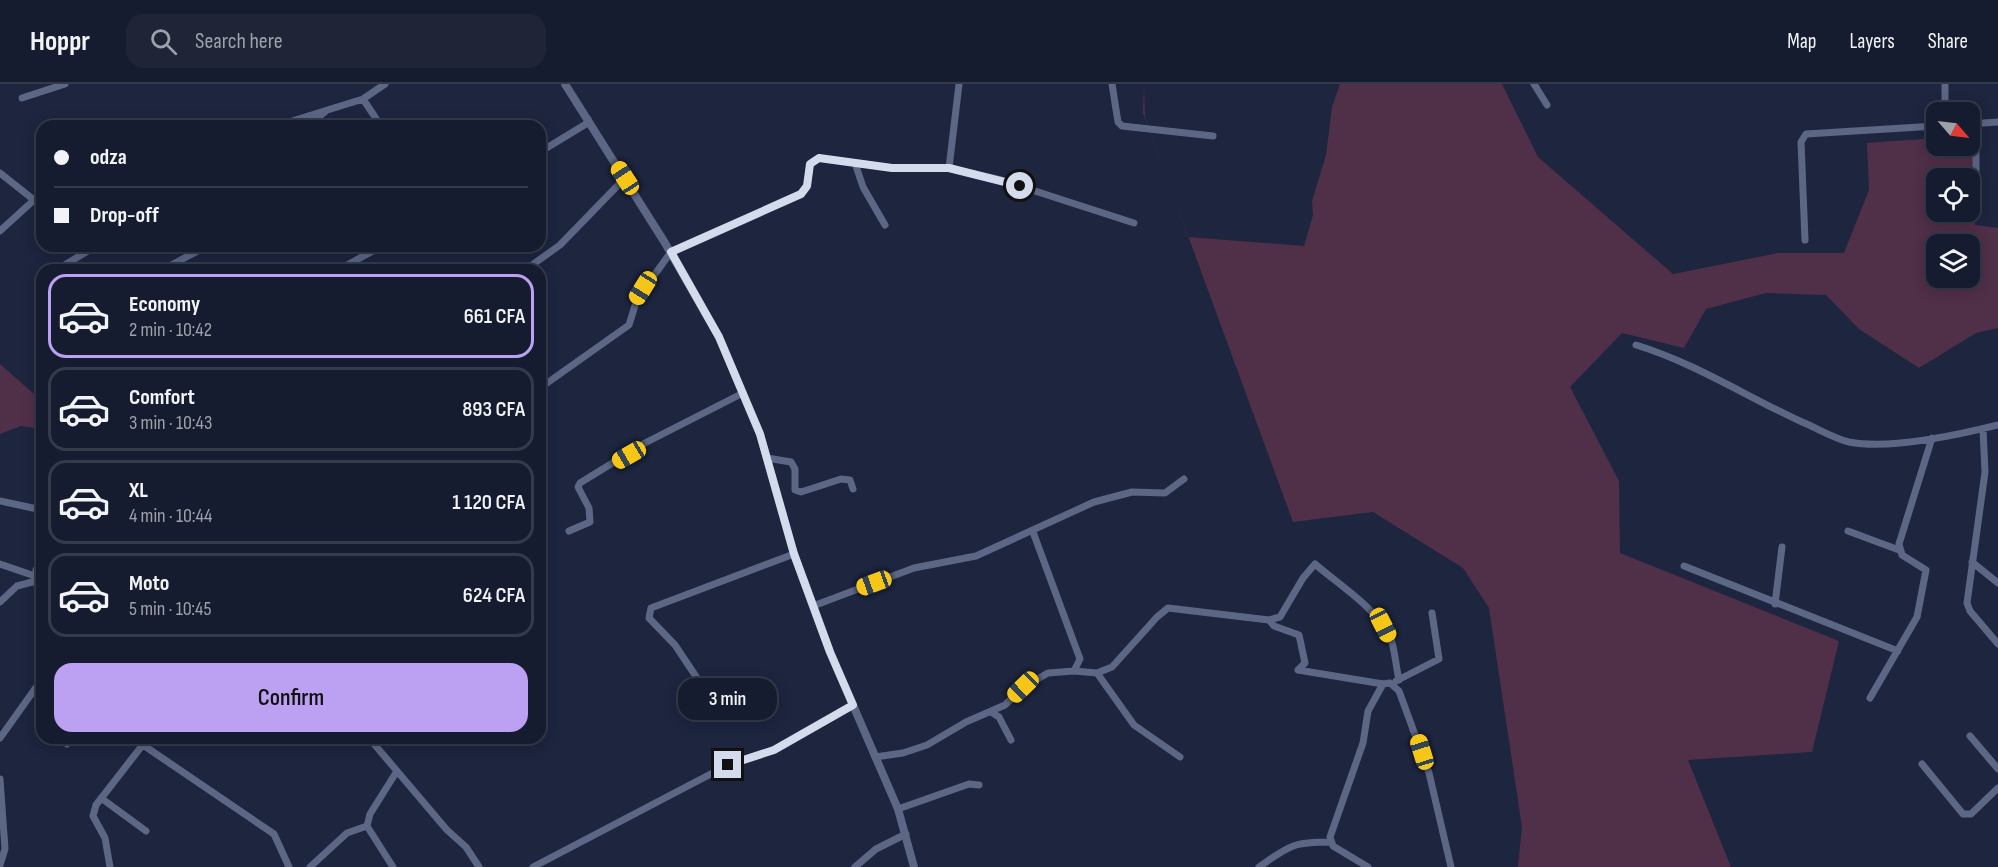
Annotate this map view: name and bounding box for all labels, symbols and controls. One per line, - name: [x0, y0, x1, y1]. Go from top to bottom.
- search box: [126, 14, 546, 68]
- text: Hoppr: [30, 25, 90, 58]
- icon: search: [147, 25, 180, 58]
- text: Search here: [195, 28, 282, 55]
- text: Map: [1787, 29, 1816, 54]
- text: Layers: [1849, 29, 1895, 54]
- text: Share: [1928, 29, 1968, 54]
- north arrow: [1926, 102, 1980, 156]
- map controls: [1926, 102, 1980, 288]
- text: odza: [90, 144, 127, 171]
- car: [608, 158, 642, 198]
- button: locate: [1926, 168, 1980, 222]
- route start: [1006, 172, 1033, 199]
- text: Drop-off: [90, 202, 159, 229]
- button: layers: [1926, 234, 1980, 288]
- car: [626, 268, 660, 308]
- icon: car: [57, 289, 111, 343]
- text: Economy: [129, 291, 200, 318]
- text: 661 CFA: [464, 303, 525, 330]
- text: 2 min · 10:42: [129, 318, 212, 342]
- icon: car: [57, 382, 111, 436]
- text: Comfort: [129, 384, 195, 411]
- text: 893 CFA: [462, 396, 525, 423]
- text: 3 min · 10:43: [129, 411, 212, 435]
- car: [609, 438, 649, 472]
- icon: car: [57, 475, 111, 529]
- text: XL: [129, 477, 148, 504]
- text: 1 120 CFA: [452, 489, 525, 516]
- text: 4 min · 10:44: [129, 504, 212, 528]
- icon: car: [57, 568, 111, 622]
- car: [854, 568, 894, 598]
- text: Moto: [129, 570, 169, 597]
- text: 624 CFA: [463, 582, 525, 609]
- text: 5 min · 10:45: [129, 597, 212, 621]
- car: [1367, 605, 1399, 645]
- button: Confirm: [54, 663, 528, 732]
- car: [1004, 668, 1042, 706]
- callout: 3 min: [678, 678, 777, 720]
- text: 3 min: [709, 687, 746, 711]
- car: [1408, 732, 1436, 772]
- route end: [714, 751, 741, 778]

